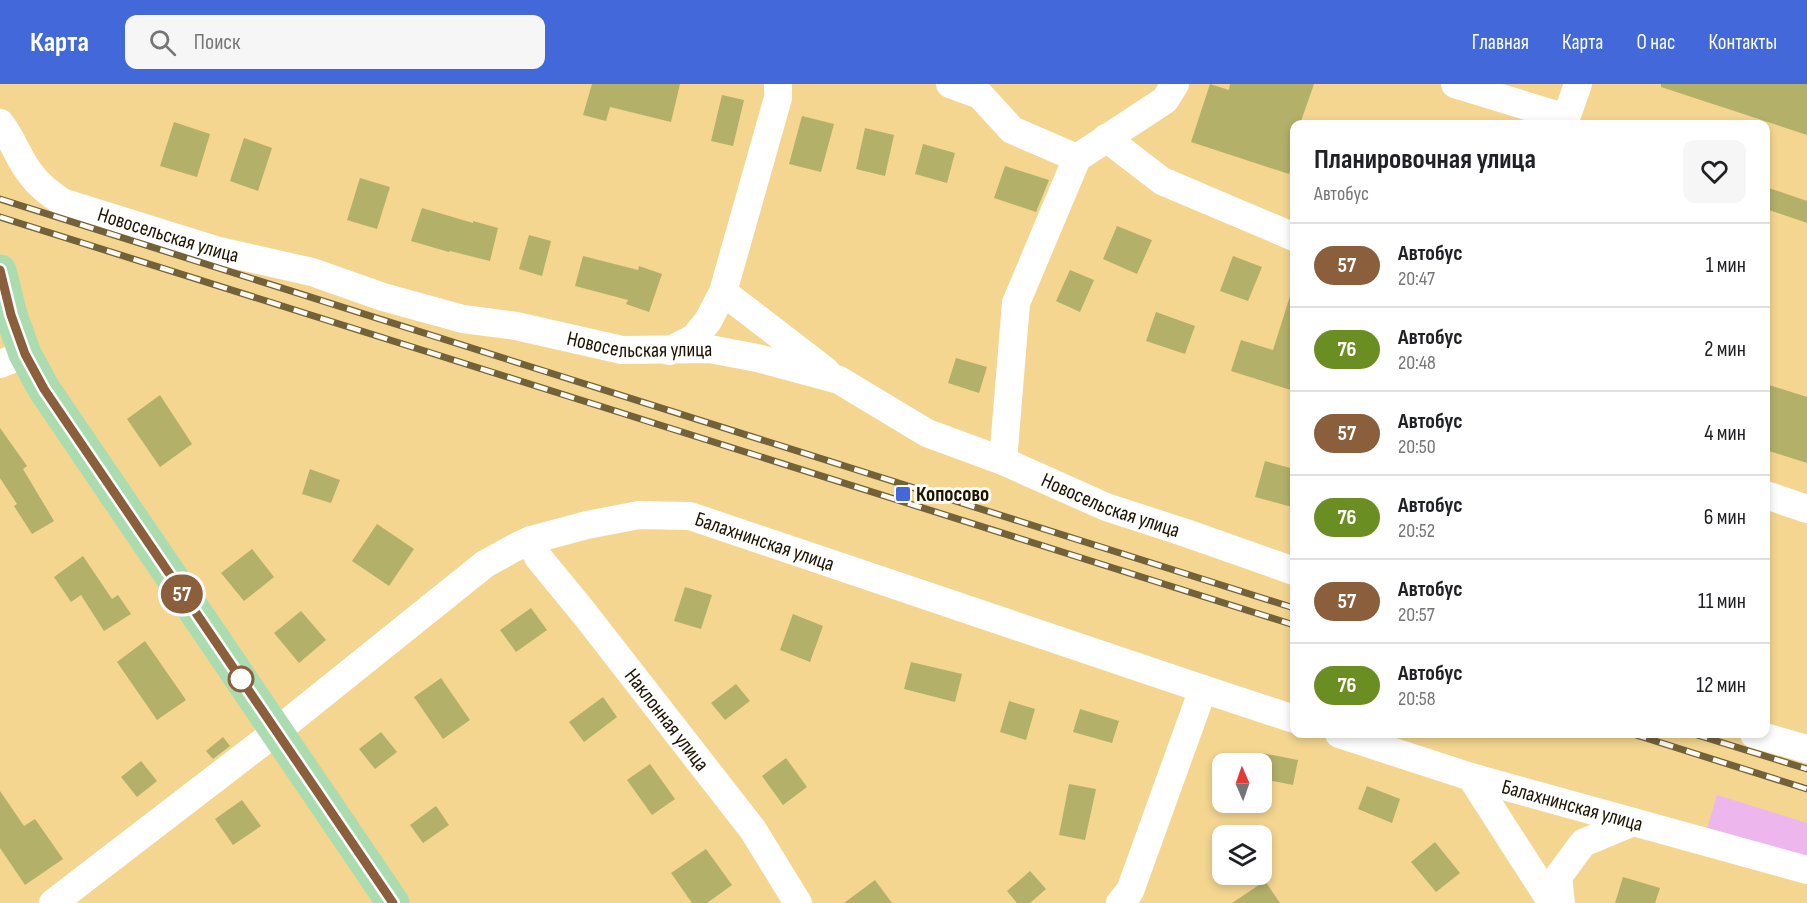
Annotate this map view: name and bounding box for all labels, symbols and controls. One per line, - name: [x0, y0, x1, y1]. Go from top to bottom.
- search box: [125, 15, 545, 69]
- text: Карта: [30, 26, 89, 59]
- icon: search: [146, 26, 179, 59]
- text: Поиск: [194, 29, 240, 56]
- text: Главная: [1472, 30, 1529, 55]
- text: Карта: [1562, 30, 1603, 55]
- text: О нас: [1636, 30, 1675, 55]
- text: Контакты: [1708, 30, 1777, 55]
- button: heart: [1683, 140, 1746, 203]
- text: Планировочная улица: [1314, 143, 1536, 176]
- text: Автобус: [1314, 182, 1369, 206]
- street label: Новосельская улица: [94, 202, 241, 268]
- text: Автобус: [1398, 240, 1463, 267]
- text: 1 мин: [1706, 252, 1746, 279]
- text: 57: [1338, 253, 1356, 278]
- text: 20:47: [1398, 267, 1435, 291]
- text: Автобус: [1398, 324, 1463, 351]
- street label: Новосельская улица: [564, 326, 712, 363]
- text: 2 мин: [1704, 336, 1746, 363]
- text: 76: [1337, 337, 1357, 362]
- text: 20:48: [1398, 351, 1436, 375]
- text: Автобус: [1398, 408, 1463, 435]
- text: 4 мин: [1704, 420, 1746, 447]
- text: 57: [1338, 421, 1356, 446]
- text: 20:50: [1398, 435, 1436, 459]
- street label: Новосельская улица: [1037, 468, 1183, 543]
- place label: Копосово: [916, 482, 989, 507]
- marker: Копосово: [894, 485, 912, 503]
- text: Автобус: [1398, 492, 1463, 519]
- text: 6 мин: [1704, 504, 1746, 531]
- text: 76: [1337, 505, 1357, 530]
- street label: Балахнинская улица: [692, 507, 838, 577]
- text: 20:52: [1398, 519, 1435, 543]
- line badge: 57: [155, 574, 209, 614]
- text: Автобус: [1398, 576, 1463, 603]
- text: 57: [173, 582, 191, 607]
- text: 11 мин: [1698, 588, 1746, 615]
- text: 57: [1338, 589, 1356, 614]
- text: 20:57: [1398, 603, 1435, 627]
- text: Автобус: [1398, 660, 1463, 687]
- street label: Наклонная улица: [619, 664, 714, 776]
- unlabelled marker: [228, 666, 254, 692]
- text: 12 мин: [1696, 672, 1746, 699]
- text: 76: [1337, 673, 1357, 698]
- text: 20:58: [1398, 687, 1436, 711]
- north arrow: [1212, 753, 1272, 813]
- map controls: [1212, 753, 1272, 885]
- street label: Балахнинская улица: [1499, 774, 1646, 837]
- button: layers: [1212, 825, 1272, 885]

